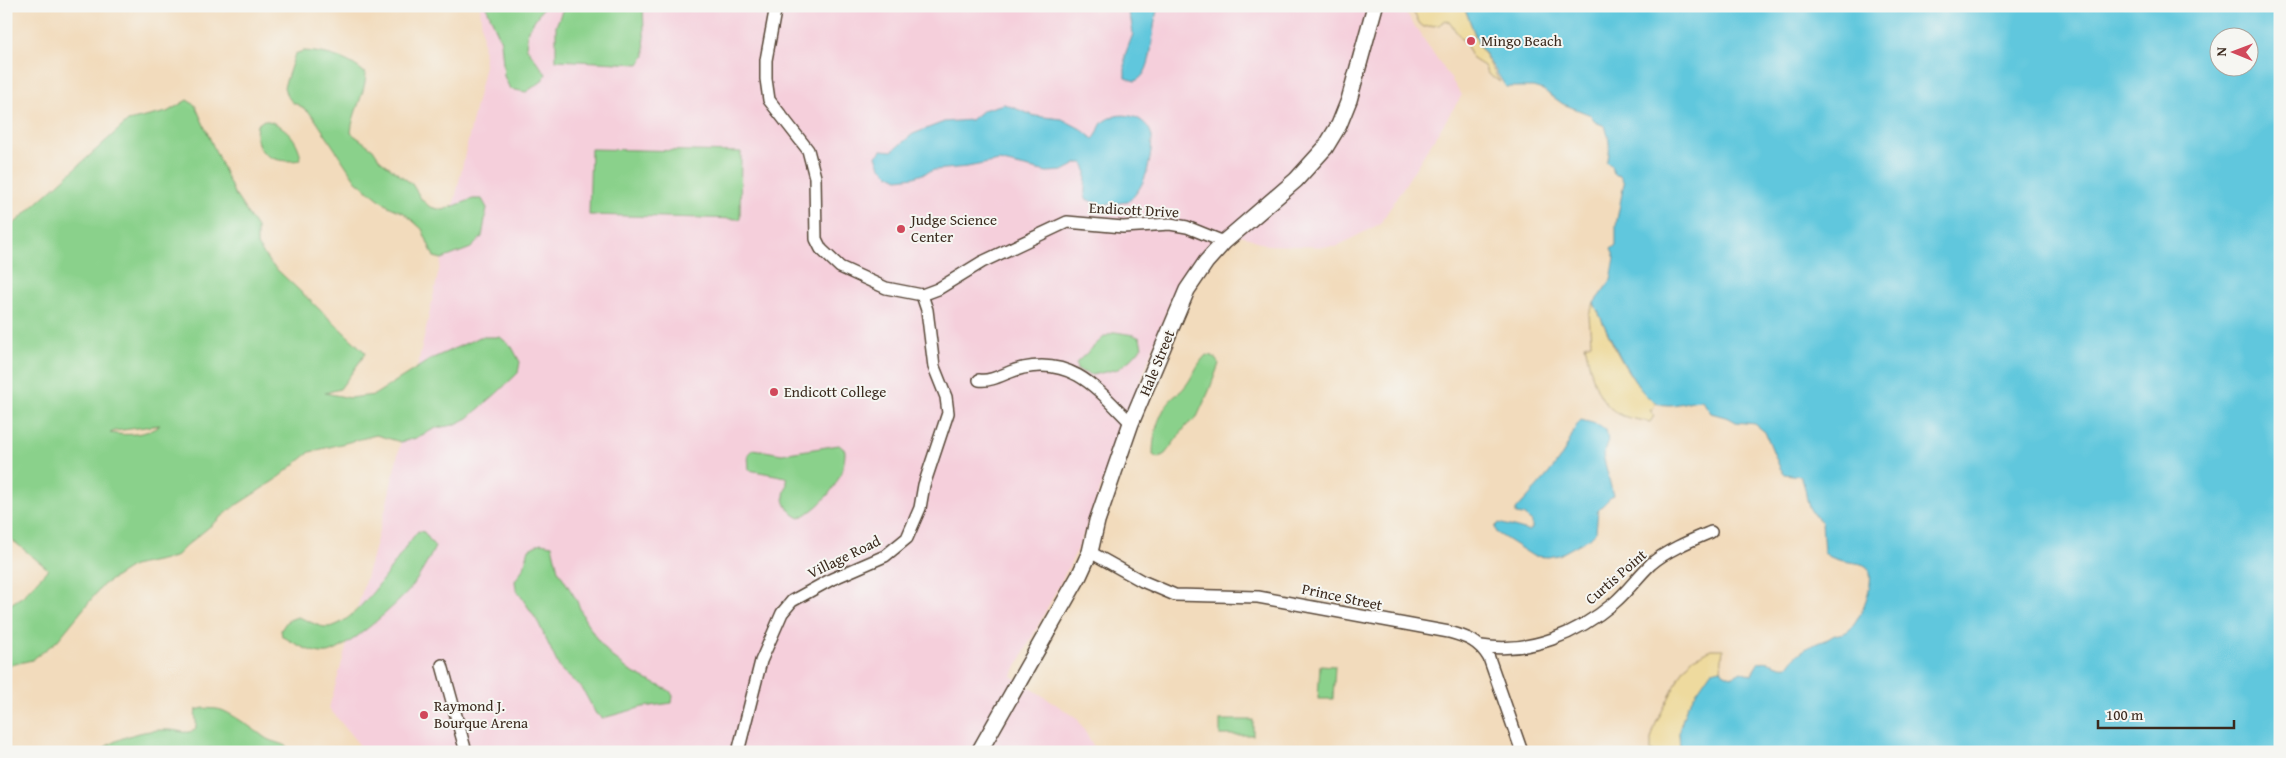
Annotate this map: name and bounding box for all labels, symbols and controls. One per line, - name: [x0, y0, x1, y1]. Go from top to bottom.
- north arrow: [2208, 28, 2258, 78]
- place label: Mingo Beach: [1481, 30, 1562, 51]
- marker: Mingo Beach: [1465, 35, 1477, 47]
- text: N: [2211, 46, 2231, 57]
- street label: Endicott Drive: [1088, 197, 1180, 222]
- place label: Judge Science Center: [909, 209, 997, 247]
- marker: Judge Science Center: [895, 223, 907, 235]
- street label: Hale Street: [1134, 326, 1180, 399]
- place label: Endicott College: [784, 381, 886, 402]
- marker: Endicott College: [768, 386, 780, 398]
- street label: Village Road: [804, 530, 884, 583]
- street label: Curtis Point: [1581, 544, 1651, 609]
- street label: Prince Street: [1300, 578, 1385, 615]
- place label: Raymond J. Bourque Arena: [434, 695, 528, 733]
- scale bar: [2098, 698, 2235, 730]
- text: 100 m: [2106, 704, 2144, 725]
- marker: Raymond J. Bourque Arena: [418, 709, 430, 721]

